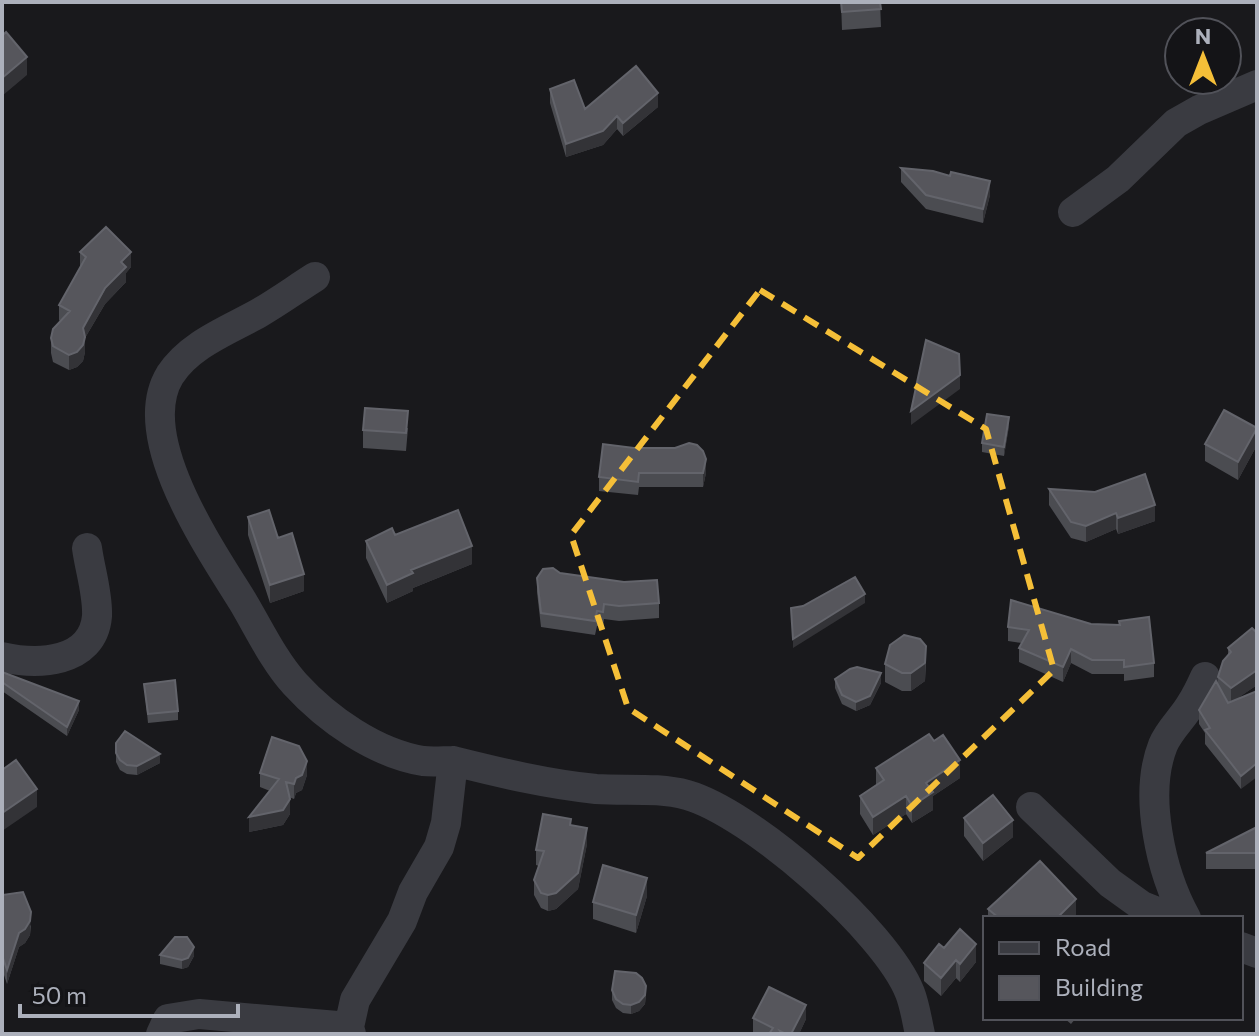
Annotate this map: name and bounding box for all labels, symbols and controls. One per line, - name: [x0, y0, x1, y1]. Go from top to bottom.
- north arrow: [1163, 16, 1243, 96]
- text: N: [1195, 22, 1211, 49]
- legend: [983, 916, 1243, 1020]
- text: Road: [1055, 932, 1111, 961]
- scale bar: [20, 968, 238, 1018]
- text: Building: [1055, 972, 1143, 1001]
- text: 50 m: [32, 980, 87, 1009]

